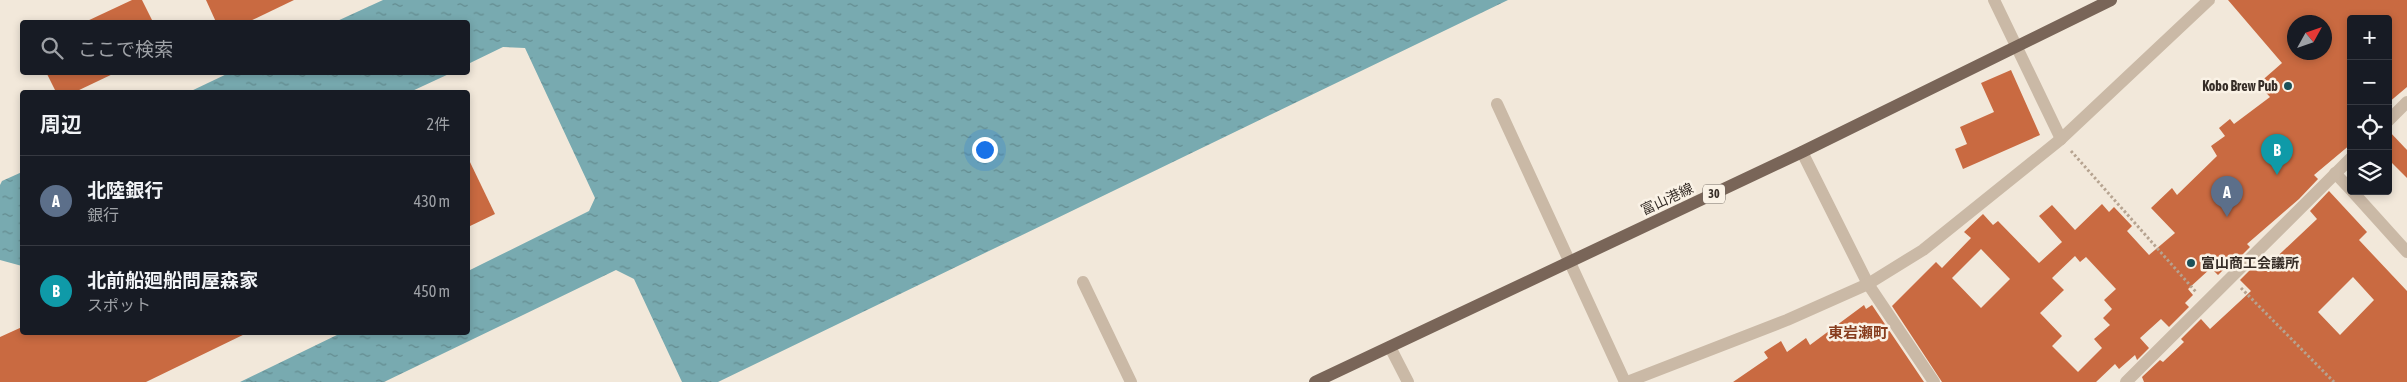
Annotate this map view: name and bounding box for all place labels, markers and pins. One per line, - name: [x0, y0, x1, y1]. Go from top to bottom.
- place label: Kobo Brew Pub: [2202, 78, 2278, 94]
- marker: Kobo Brew Pub: [2282, 80, 2294, 92]
- pin: B: [2261, 134, 2293, 175]
- pin: A: [2211, 176, 2243, 217]
- place label: 富山商工会議所: [2201, 255, 2299, 271]
- marker: 富山商工会議所: [2185, 257, 2197, 269]

